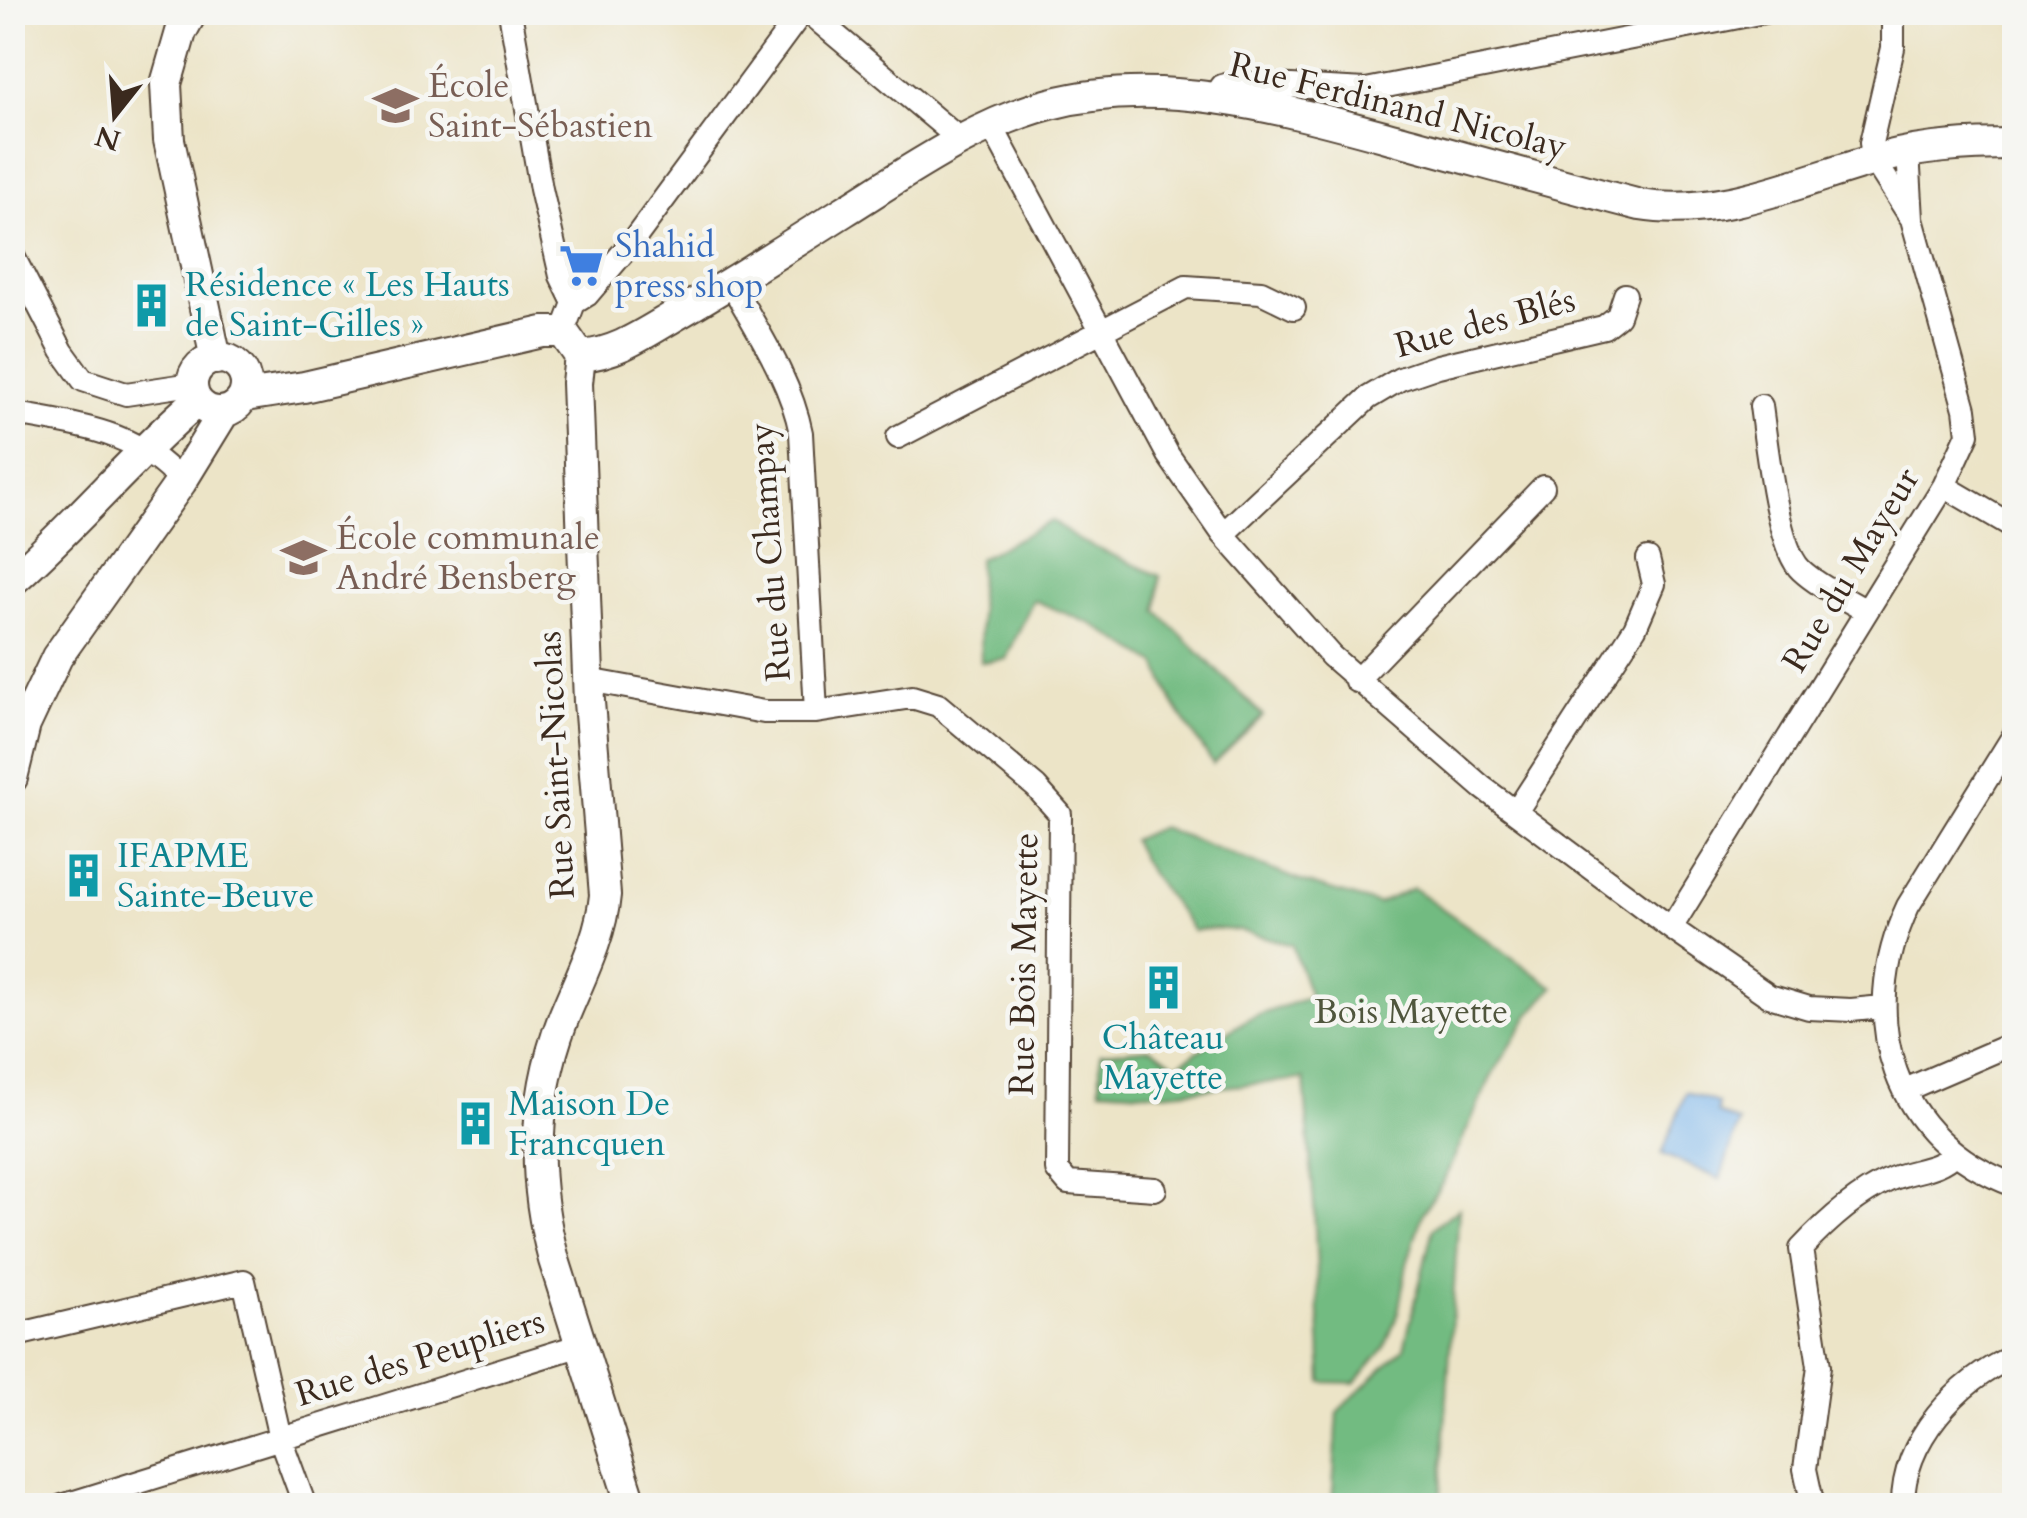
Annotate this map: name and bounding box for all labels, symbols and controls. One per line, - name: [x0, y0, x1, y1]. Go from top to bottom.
- street label: Rue Ferdinand Nicolay: [1224, 41, 1572, 171]
- place label: École Saint-Sébastien: [428, 62, 653, 150]
- north arrow: [65, 65, 165, 165]
- school or university icon: École Saint-Sébastien: [371, 82, 419, 130]
- text: N: [91, 116, 125, 160]
- place label: Shahid press shop: [615, 222, 764, 310]
- supermarket icon: Shahid press shop: [558, 242, 606, 290]
- place label: Résidence « Les Hauts de Saint-Gilles »: [185, 261, 510, 349]
- street label: Rue des Blés: [1390, 276, 1580, 370]
- building icon: Résidence « Les Hauts de Saint-Gilles »: [128, 281, 176, 329]
- street label: Rue du Champay: [737, 421, 803, 683]
- street label: Rue du Mayeur: [1771, 459, 1931, 681]
- place label: École communale André Bensberg: [336, 514, 600, 602]
- school or university icon: École communale André Bensberg: [279, 534, 327, 582]
- street label: Rue Saint-Nicolas: [525, 630, 587, 900]
- place label: IFAPME Sainte-Beuve: [117, 832, 314, 920]
- street label: Rue Bois Mayette: [998, 832, 1050, 1096]
- building icon: IFAPME Sainte-Beuve: [60, 852, 108, 900]
- building icon: Château Mayette: [1139, 964, 1187, 1012]
- park label: Bois Mayette: [1314, 988, 1508, 1036]
- place label: Château Mayette: [1102, 1014, 1224, 1102]
- place label: Maison De Francquen: [508, 1080, 670, 1168]
- building icon: Maison De Francquen: [451, 1100, 499, 1148]
- street label: Rue des Peupliers: [290, 1297, 550, 1419]

